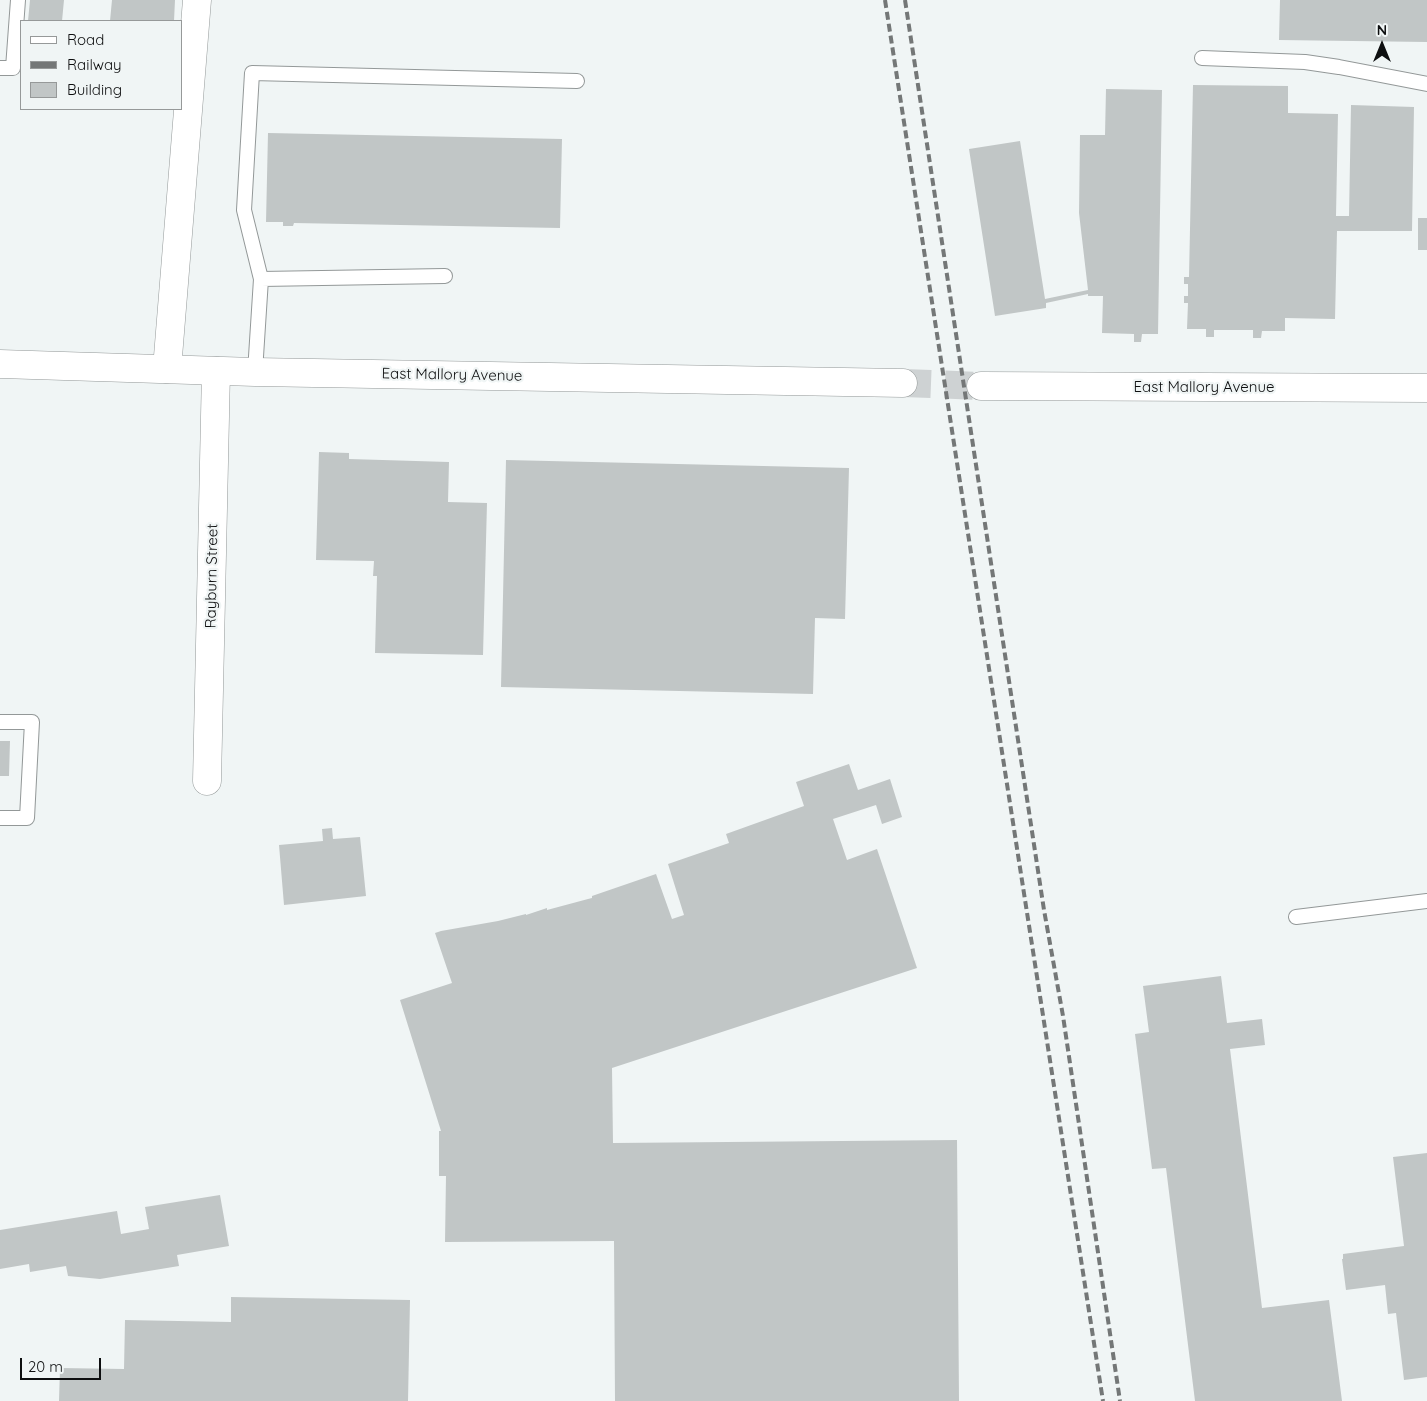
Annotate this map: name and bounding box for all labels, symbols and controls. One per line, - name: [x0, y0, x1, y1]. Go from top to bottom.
- legend: [20, 20, 182, 110]
- north arrow: [1357, 20, 1407, 70]
- text: N: [1377, 21, 1387, 39]
- text: Road: [67, 30, 104, 49]
- text: Railway: [67, 55, 122, 74]
- text: Building: [67, 80, 122, 99]
- street label: East Mallory Avenue: [381, 365, 523, 385]
- street label: East Mallory Avenue: [1134, 378, 1274, 396]
- street label: Rayburn Street: [202, 523, 222, 629]
- scale bar: [22, 1348, 104, 1380]
- text: 20 m: [28, 1357, 63, 1376]

